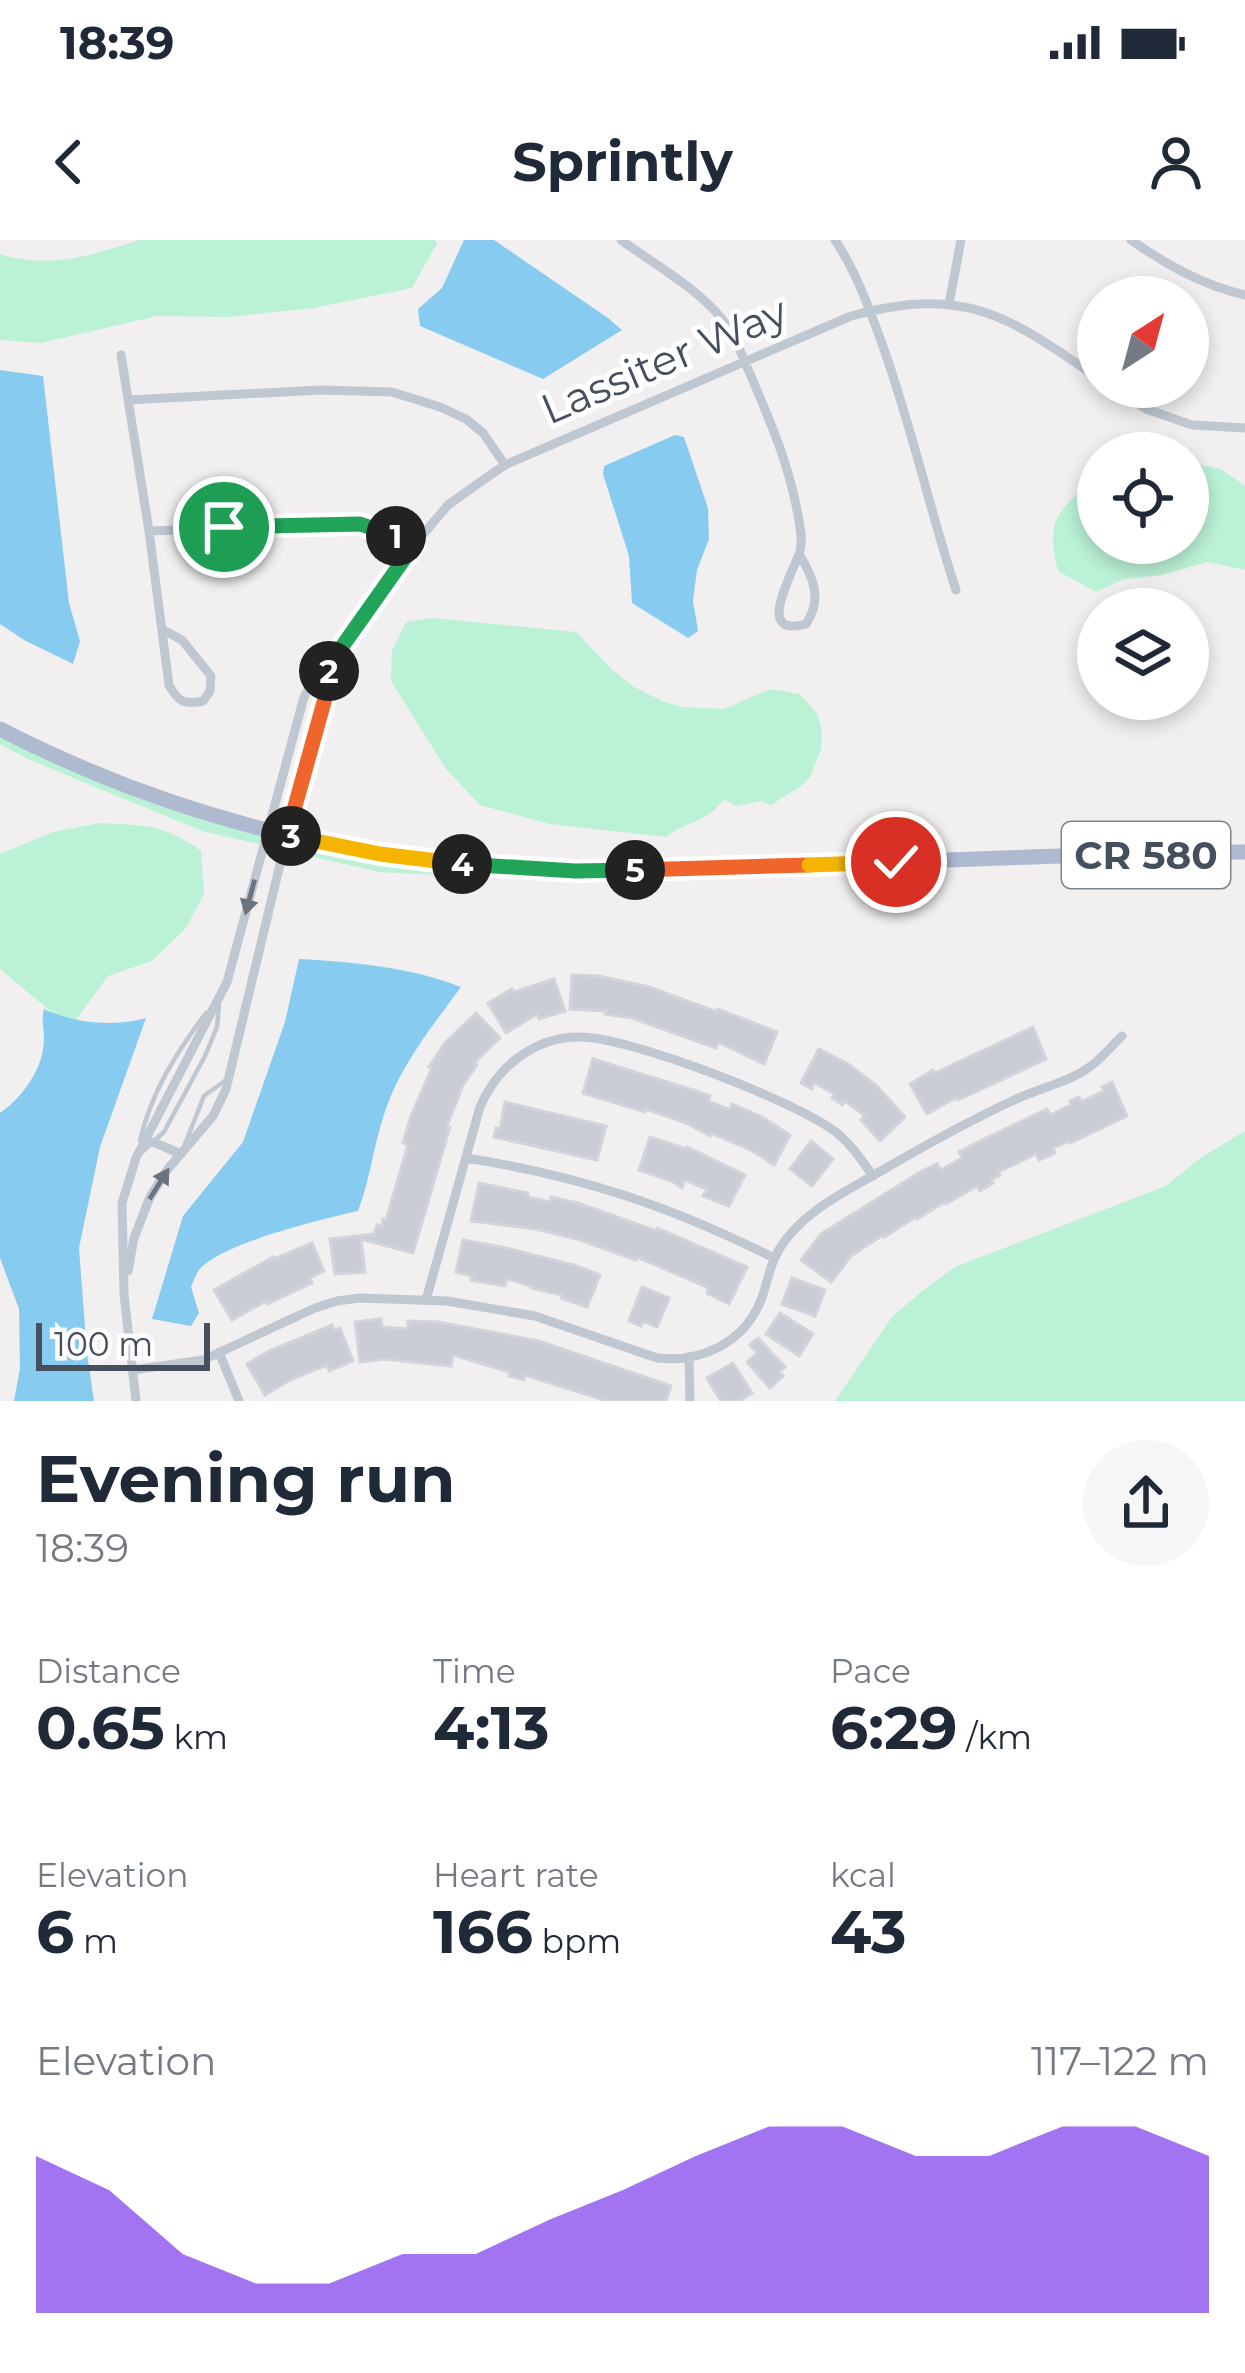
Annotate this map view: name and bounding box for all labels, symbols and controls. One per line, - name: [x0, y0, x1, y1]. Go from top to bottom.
- text: 18:39: [60, 15, 174, 70]
- icon: back: [36, 129, 102, 195]
- text: Sprintly: [512, 129, 733, 195]
- icon: person: [1143, 129, 1209, 195]
- north arrow: [1077, 276, 1209, 408]
- map controls: [1077, 276, 1209, 720]
- street label: Lassiter Way: [533, 285, 795, 435]
- button: locate: [1077, 432, 1209, 564]
- pin: [173, 476, 275, 578]
- icon: arrive: [191, 494, 257, 560]
- pin: 1: [366, 506, 426, 566]
- text: 1: [390, 516, 402, 556]
- button: layers: [1077, 588, 1209, 720]
- pin: 2: [299, 641, 359, 701]
- text: 2: [319, 651, 339, 691]
- pin: 3: [261, 806, 321, 866]
- pin: [845, 811, 947, 913]
- text: 3: [281, 816, 301, 856]
- road number: CR 580: [1062, 822, 1230, 888]
- icon: check: [863, 829, 929, 895]
- pin: 4: [432, 834, 492, 894]
- pin: 5: [605, 840, 665, 900]
- text: 4: [451, 844, 473, 884]
- text: 5: [625, 850, 645, 890]
- one-way arrow: [240, 879, 259, 916]
- one-way arrow: [147, 1167, 169, 1200]
- scale bar: [36, 1317, 210, 1370]
- text: 100 m: [54, 1324, 153, 1364]
- text: Evening run: [36, 1438, 456, 1519]
- button: share: [1083, 1440, 1209, 1566]
- text: 18:39: [36, 1524, 129, 1572]
- text: Distance: [36, 1651, 181, 1691]
- text: Time: [433, 1651, 516, 1691]
- text: Pace: [830, 1651, 911, 1691]
- text: 0.65: [36, 1691, 165, 1764]
- text: 4:13: [433, 1691, 550, 1764]
- text: 6:29: [830, 1691, 958, 1764]
- text: km: [165, 1717, 228, 1757]
- text: /km: [958, 1717, 1032, 1757]
- text: Elevation: [36, 1855, 189, 1895]
- text: Heart rate: [433, 1855, 599, 1895]
- text: kcal: [830, 1855, 896, 1895]
- text: 6: [36, 1895, 74, 1968]
- text: 166: [433, 1895, 533, 1968]
- text: 43: [830, 1895, 906, 1968]
- text: m: [74, 1921, 118, 1961]
- text: bpm: [533, 1921, 621, 1961]
- text: Elevation: [36, 2037, 216, 2085]
- text: 117–122 m: [1031, 2037, 1209, 2085]

